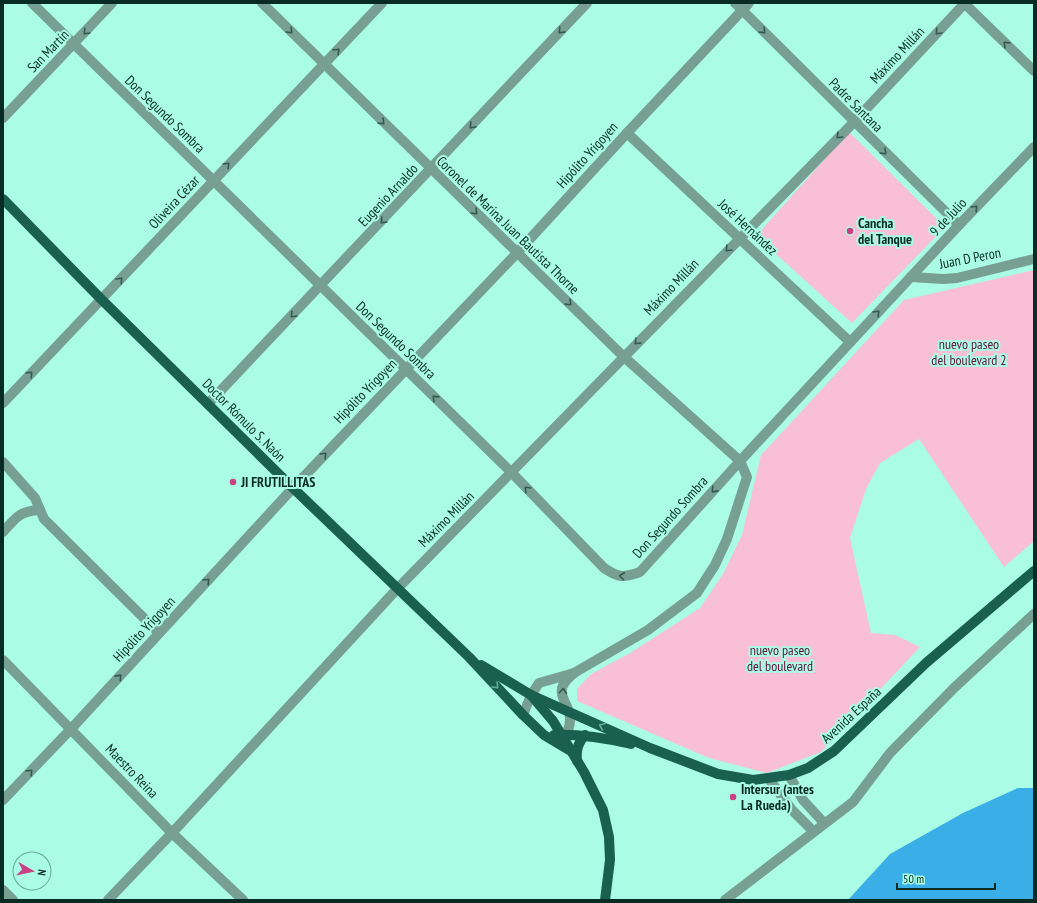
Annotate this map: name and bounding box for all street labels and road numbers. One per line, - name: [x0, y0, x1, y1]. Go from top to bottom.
- street label: Máximo Millán: [866, 23, 928, 87]
- street label: San Martín: [23, 26, 73, 76]
- street label: Don Segundo Sombra: [121, 71, 209, 157]
- street label: Padre Santana: [825, 74, 887, 136]
- street label: Hipólito Yrigoyen: [553, 118, 621, 192]
- street label: Coronel de Marina Juan Bautista Thorne: [433, 152, 583, 298]
- street label: Eugenio Arnaldo: [354, 160, 422, 230]
- street label: Oliveira Cézar: [145, 171, 203, 233]
- street label: José Hernández: [714, 194, 781, 259]
- street label: 9 de Julio: [926, 194, 970, 240]
- street label: Juan D Peron: [937, 243, 1002, 273]
- street label: Máximo Millán: [640, 255, 702, 319]
- street label: Don Segundo Sombra: [352, 297, 440, 383]
- street label: Hipólito Yrigoyen: [330, 355, 400, 427]
- street label: Doctor Rómulo S. Naón: [199, 375, 289, 465]
- street label: Don Segundo Sombra: [628, 472, 712, 562]
- street label: Máximo Millán: [414, 487, 478, 551]
- street label: Hipólito Yrigoyen: [109, 593, 179, 665]
- street label: Avenida España: [817, 683, 885, 747]
- street label: Maestro Reina: [102, 740, 162, 802]

